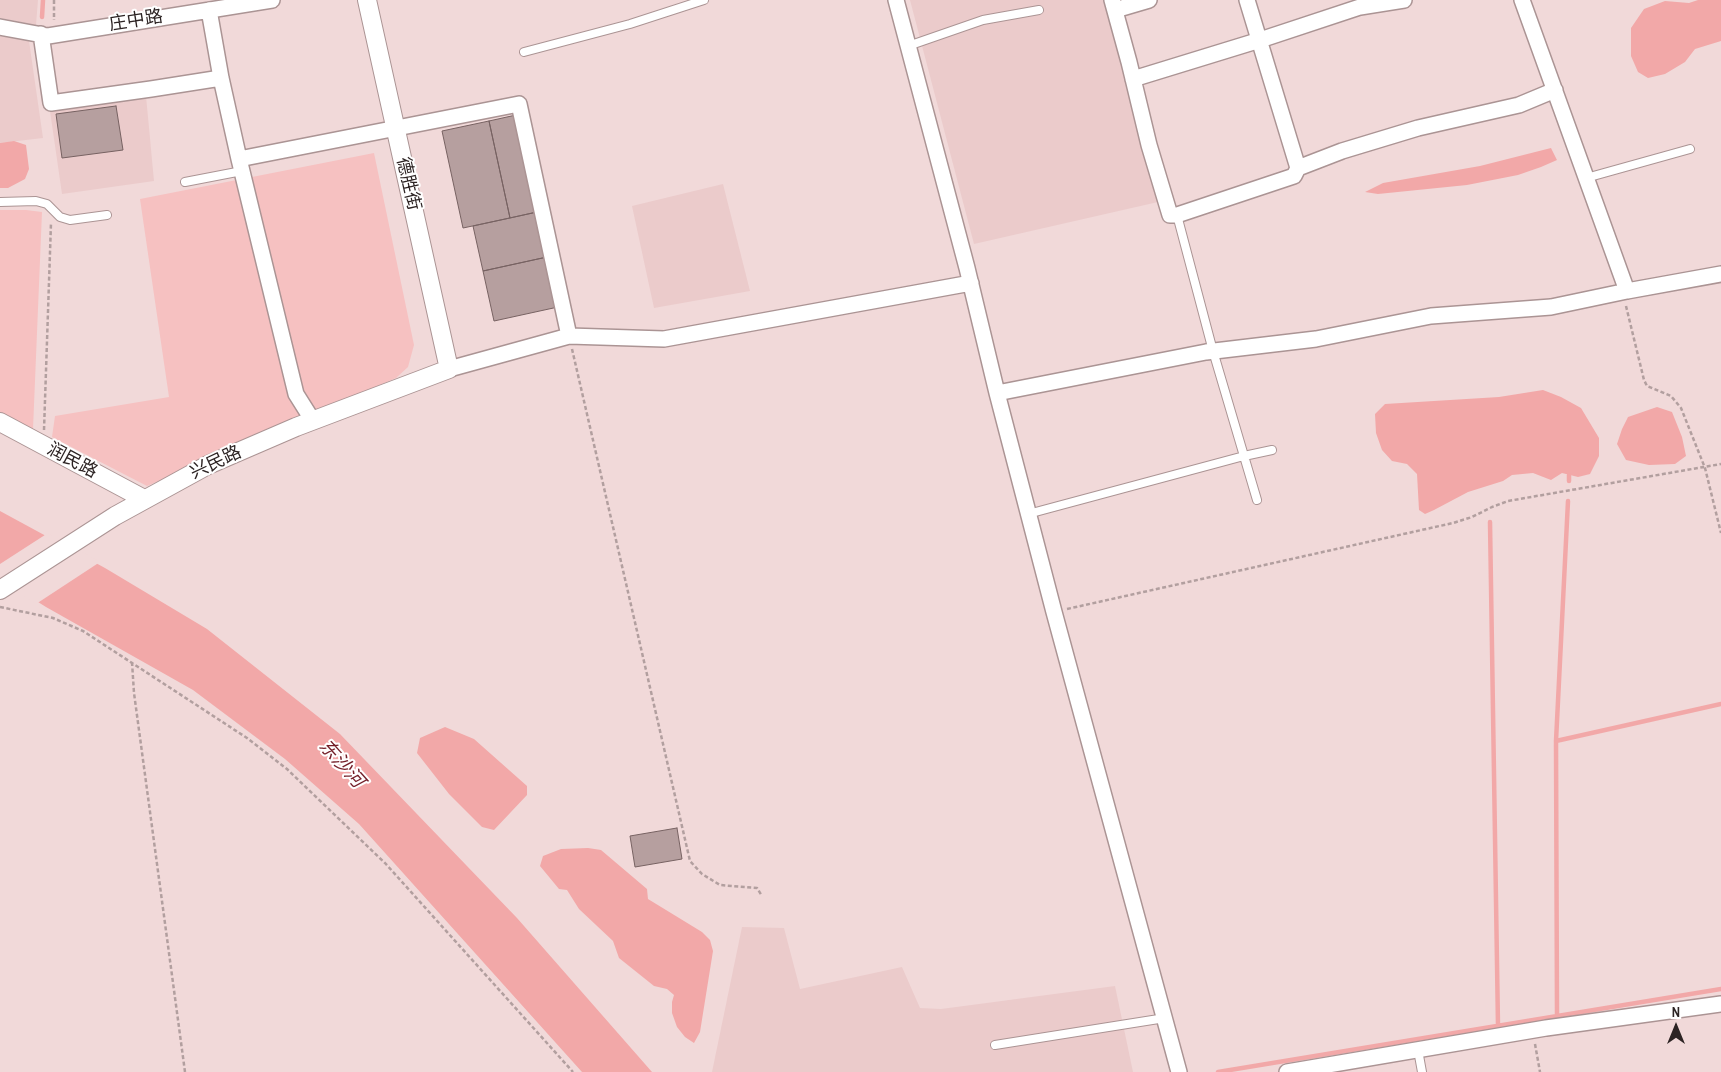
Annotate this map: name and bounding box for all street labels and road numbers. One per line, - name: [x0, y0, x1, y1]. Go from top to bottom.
- street label: 庄中路: [108, 6, 164, 36]
- street label: 德胜街: [391, 155, 425, 213]
- street label: 润民路: [43, 439, 101, 483]
- street label: 兴民路: [187, 442, 245, 484]

